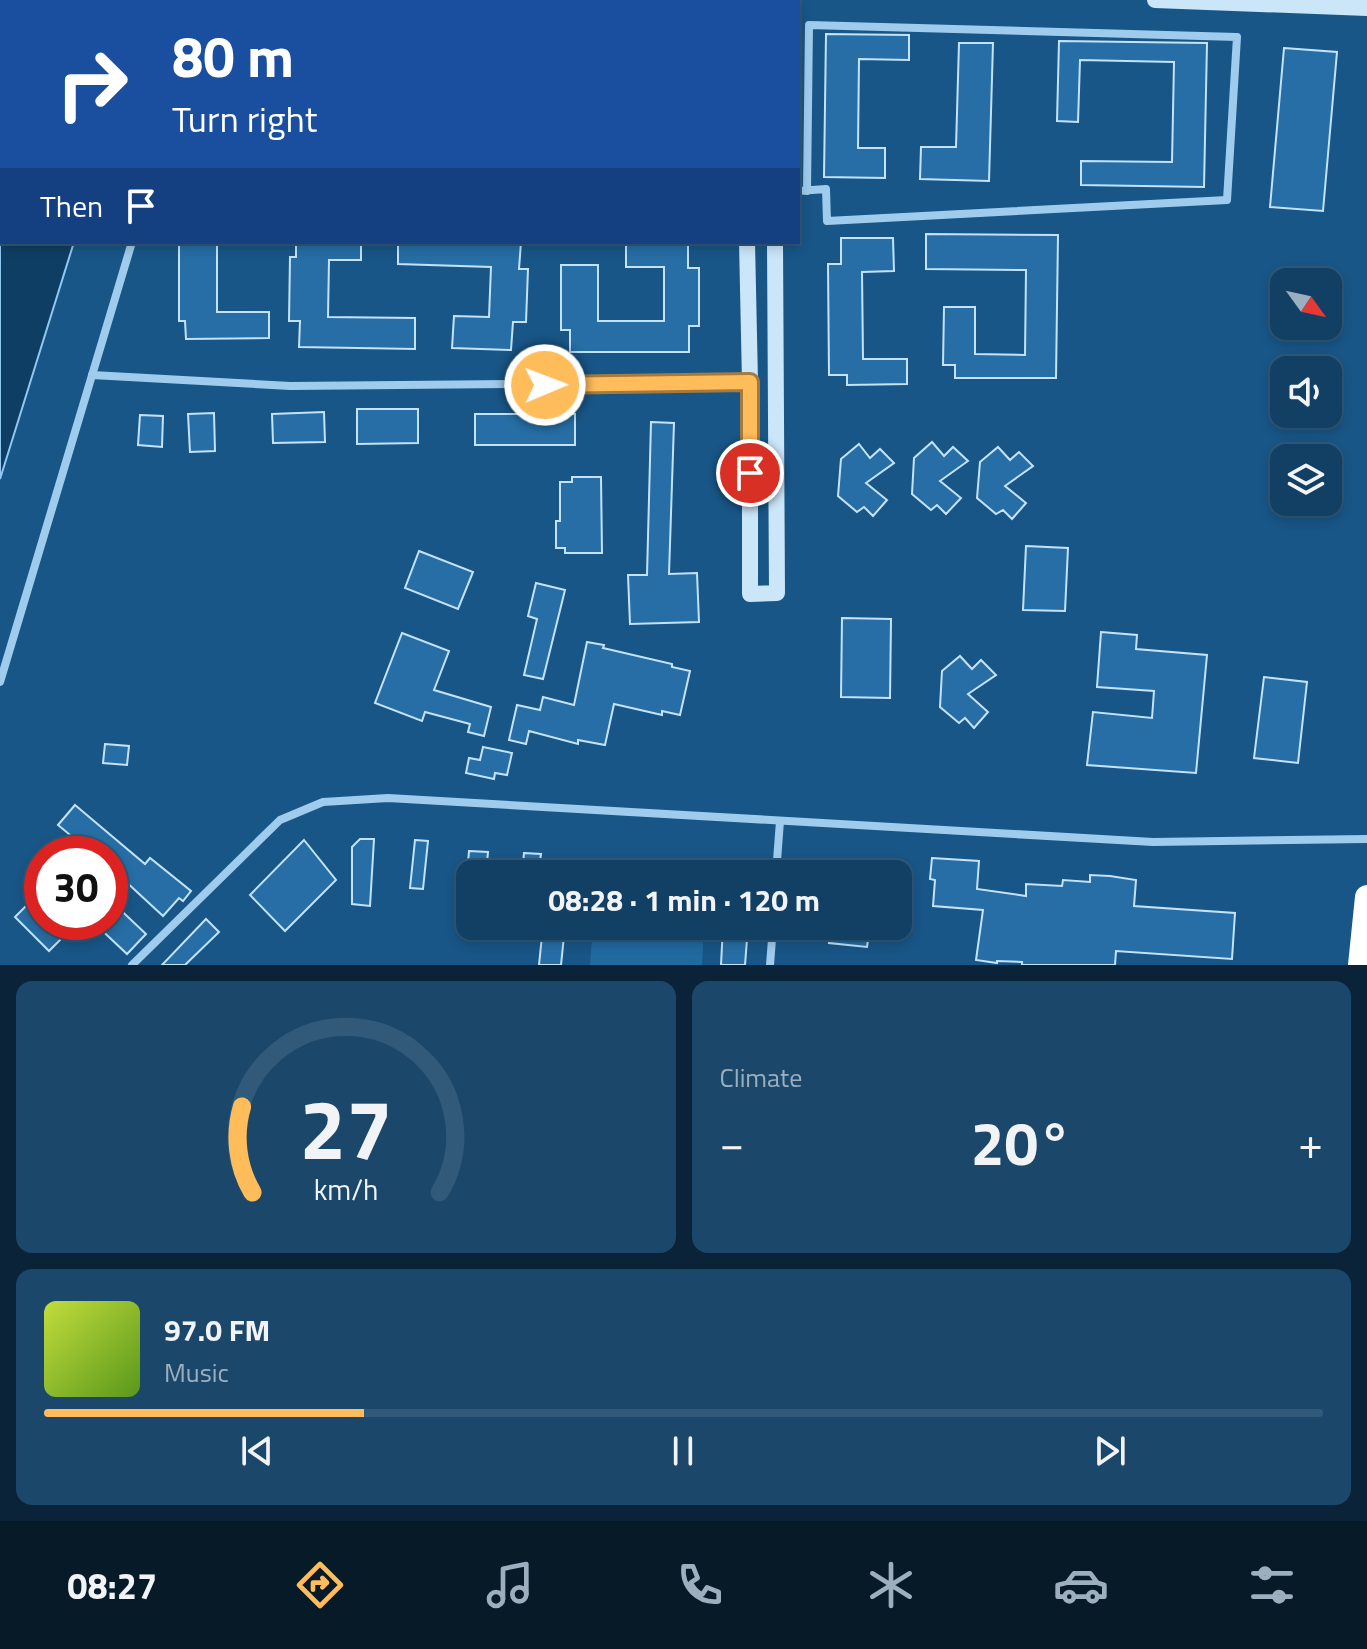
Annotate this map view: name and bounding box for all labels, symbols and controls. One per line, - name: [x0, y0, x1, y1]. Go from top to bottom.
- text: 80 m: [172, 14, 294, 99]
- icon: right: [40, 32, 144, 136]
- text: Turn right: [172, 91, 317, 146]
- text: Then: [40, 183, 103, 229]
- icon: arrive: [119, 184, 163, 228]
- north arrow: [1270, 268, 1342, 340]
- map controls: [1270, 268, 1342, 516]
- position arrow: [503, 343, 587, 427]
- button: sound: [1270, 356, 1342, 428]
- pin: [716, 439, 784, 507]
- button: layers: [1270, 444, 1342, 516]
- icon: arrive: [728, 451, 772, 495]
- speed limit sign: 30: [24, 836, 128, 940]
- text: 08:28 · 1 min · 120 m: [548, 877, 820, 923]
- text: Climate: [720, 1058, 802, 1097]
- text: 27: [299, 1065, 392, 1191]
- text: 20°: [971, 1097, 1072, 1188]
- text: −: [720, 1109, 744, 1176]
- text: +: [1298, 1109, 1323, 1176]
- text: km/h: [313, 1168, 378, 1211]
- text: 97.0 FM: [164, 1307, 270, 1353]
- text: Music: [164, 1353, 229, 1392]
- icon: previous: [235, 1429, 279, 1473]
- icon: pause: [661, 1429, 705, 1473]
- icon: next: [1088, 1429, 1132, 1473]
- icon: directions: [292, 1557, 348, 1613]
- icon: music: [482, 1557, 538, 1613]
- icon: phone: [672, 1557, 728, 1613]
- icon: climate: [863, 1557, 919, 1613]
- icon: car: [1053, 1557, 1109, 1613]
- icon: filters: [1244, 1557, 1300, 1613]
- text: 08:27: [67, 1558, 157, 1613]

